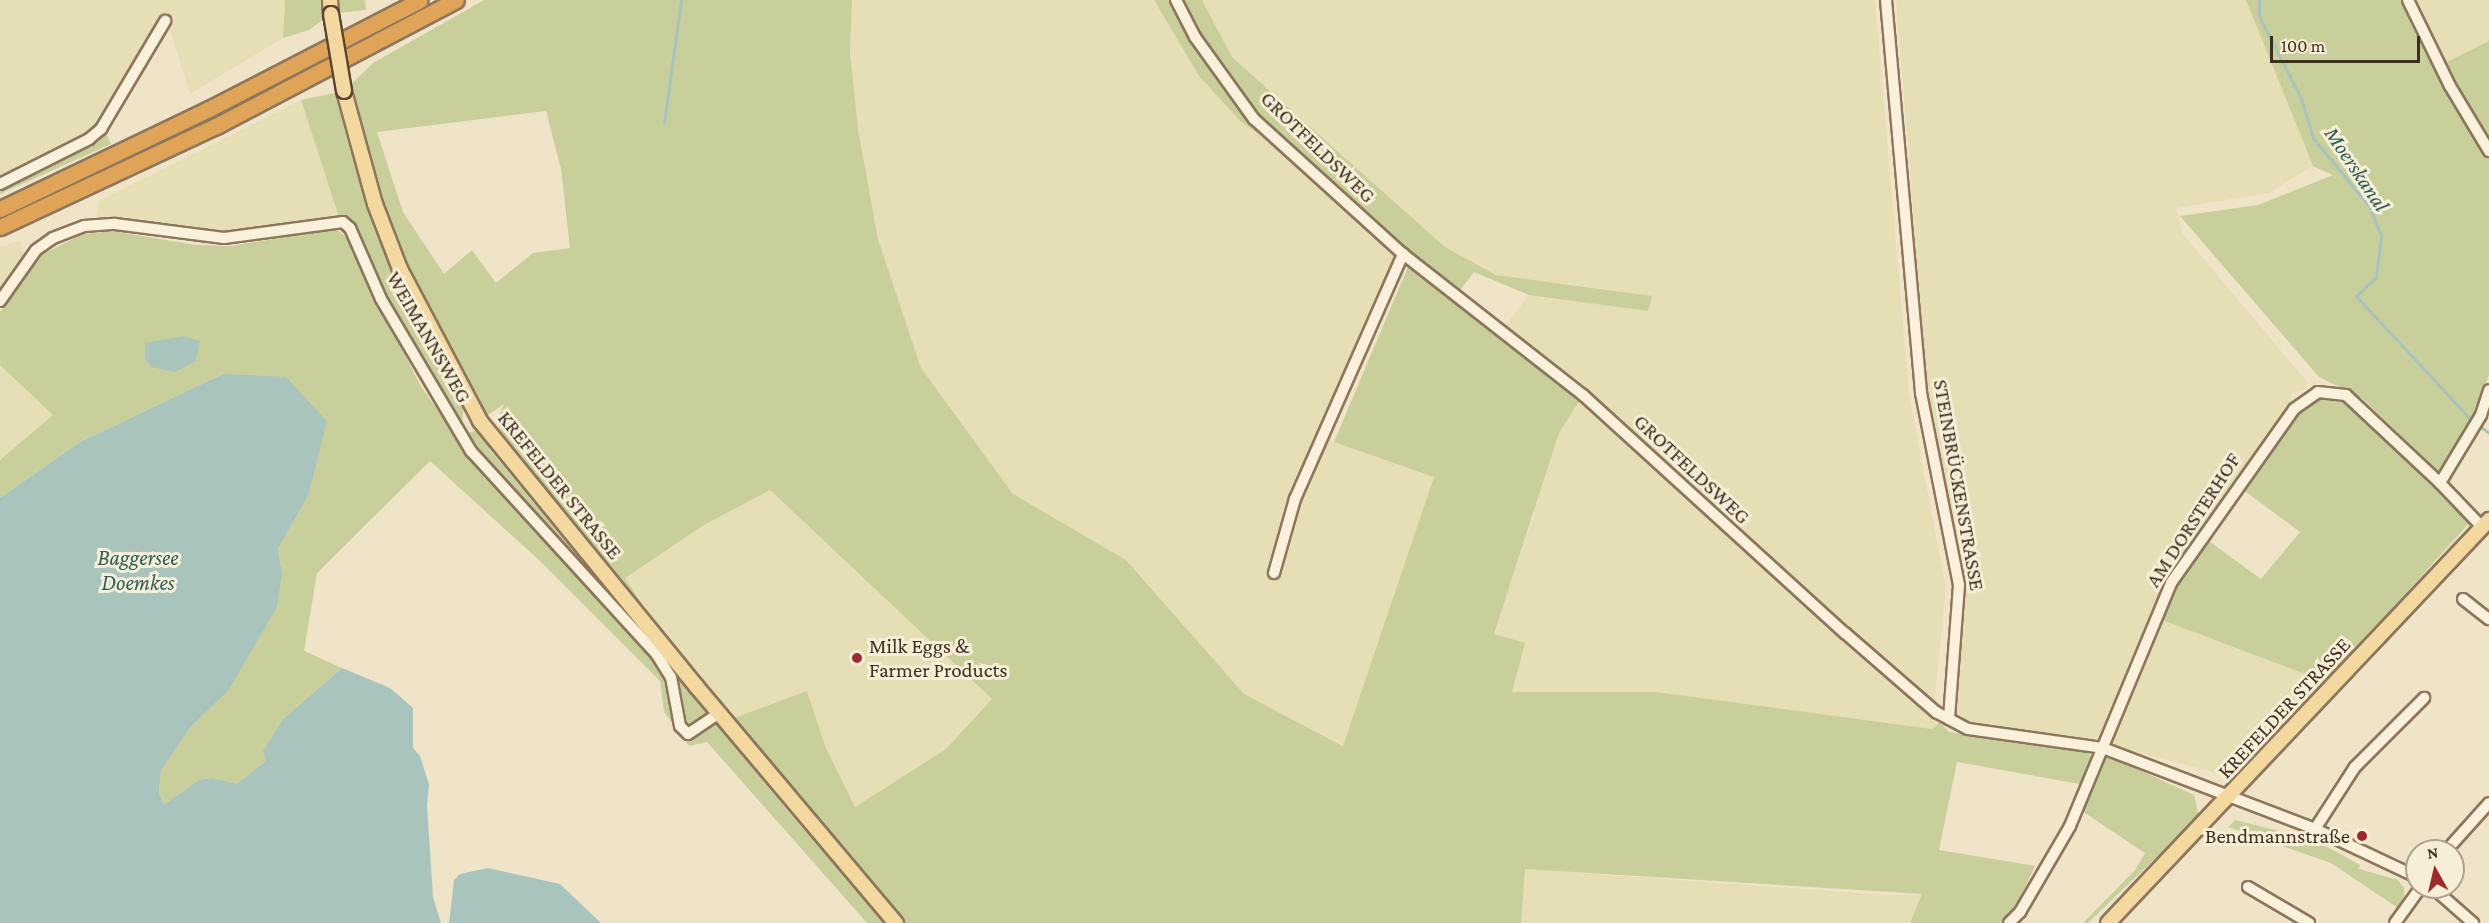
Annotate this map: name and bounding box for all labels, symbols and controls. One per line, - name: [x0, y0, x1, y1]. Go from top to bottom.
- scale bar: [2273, 24, 2423, 62]
- text: 100 m: [2281, 36, 2325, 56]
- street label: GROTFELDSWEG: [1255, 86, 1381, 208]
- water label: Moerskanal: [2319, 121, 2395, 217]
- street label: WEIMANNSWEG: [381, 267, 477, 407]
- street label: STEINBRÜCKENSTRASSE: [1928, 377, 1990, 593]
- street label: KREFELDER STRASSE: [493, 406, 627, 564]
- street label: GROTFELDSWEG: [1629, 409, 1755, 529]
- street label: AM DORSTERHOF: [2140, 448, 2246, 592]
- water label: Baggersee Doemkes: [97, 544, 179, 596]
- street label: KREFELDER STRASSE: [2212, 632, 2356, 784]
- place label: Milk Eggs & Farmer Products: [869, 633, 1007, 683]
- marker: Milk Eggs & Farmer Products: [850, 651, 864, 665]
- place label: Bendmannstraße: [2205, 823, 2350, 849]
- marker: Bendmannstraße: [2355, 829, 2369, 843]
- north arrow: [2405, 839, 2465, 899]
- text: N: [2426, 843, 2439, 862]

